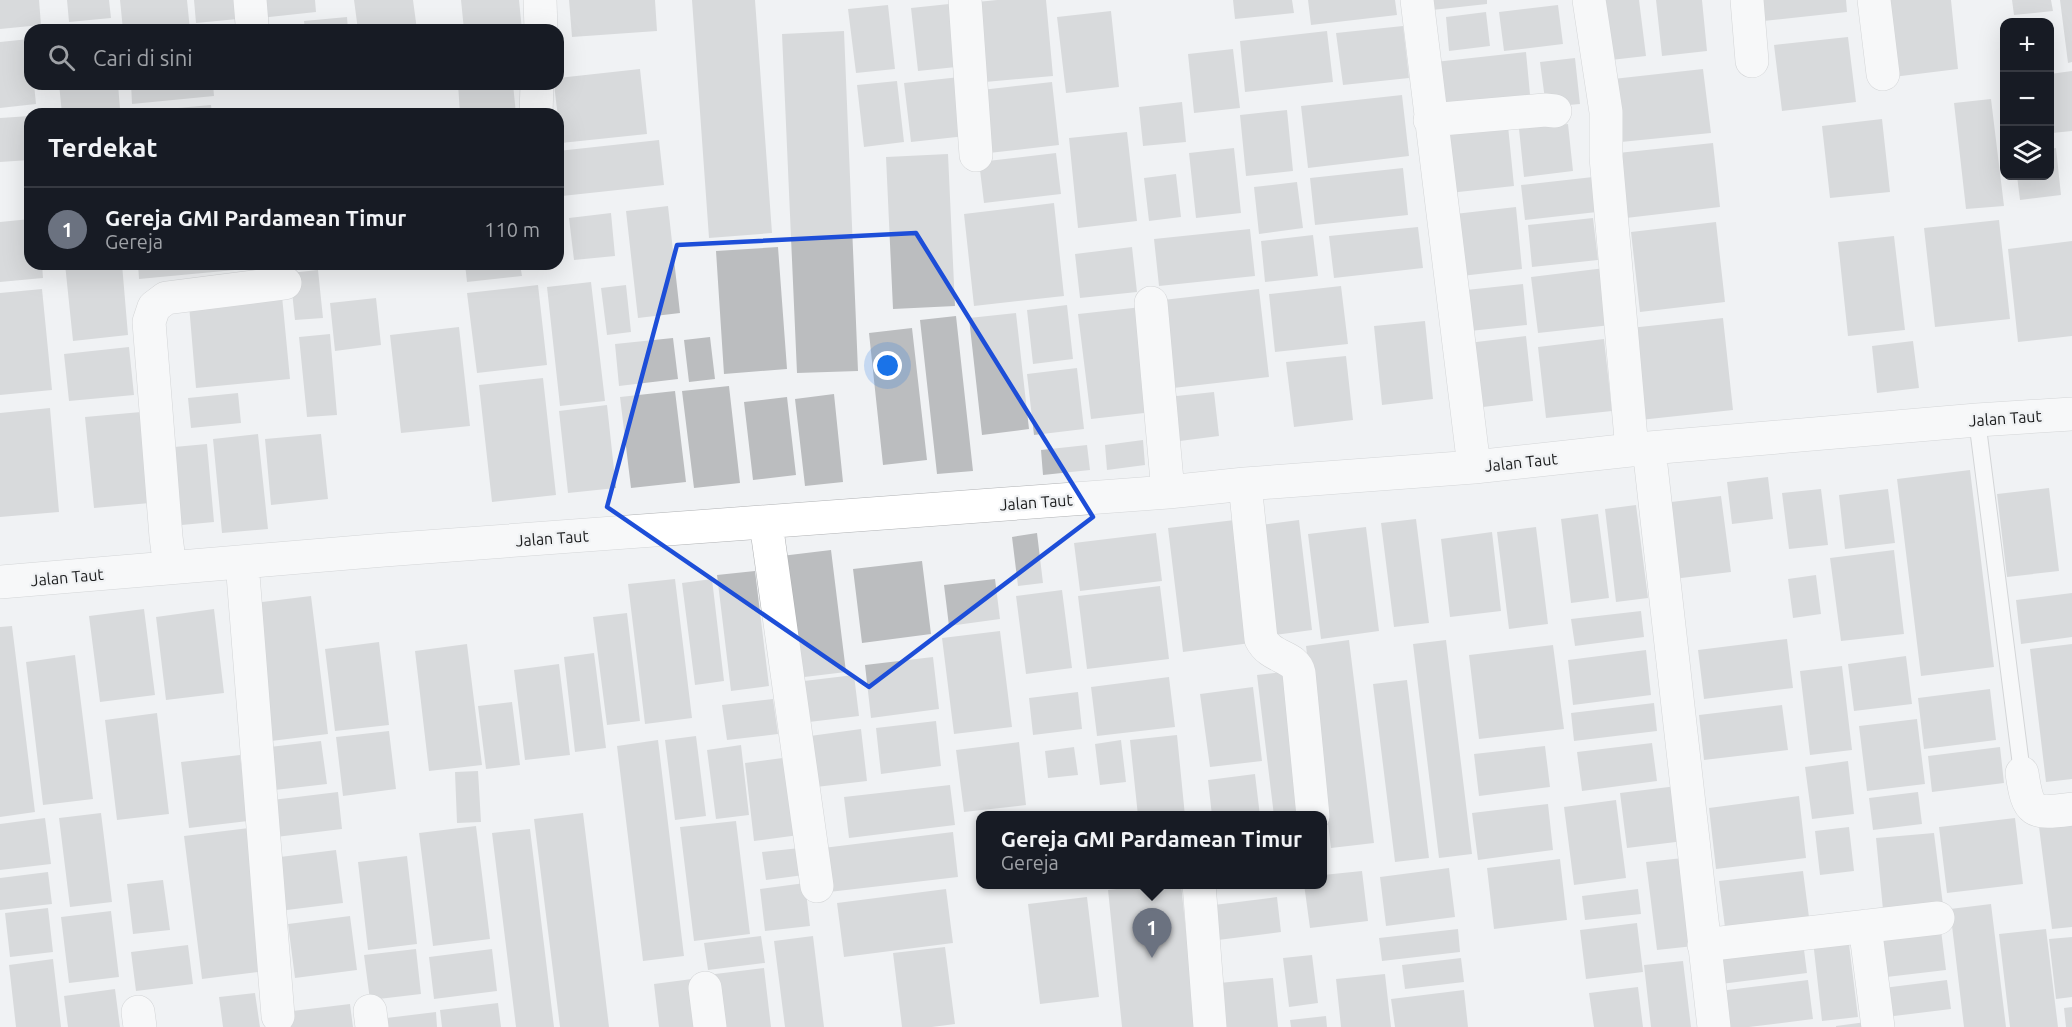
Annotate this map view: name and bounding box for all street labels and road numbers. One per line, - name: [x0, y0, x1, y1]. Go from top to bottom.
- street label: Jalan Taut: [1968, 406, 2043, 430]
- street label: Jalan Taut: [1484, 449, 1559, 475]
- street label: Jalan Taut: [999, 490, 1074, 514]
- street label: Jalan Taut: [515, 526, 590, 550]
- street label: Jalan Taut: [30, 565, 105, 589]

